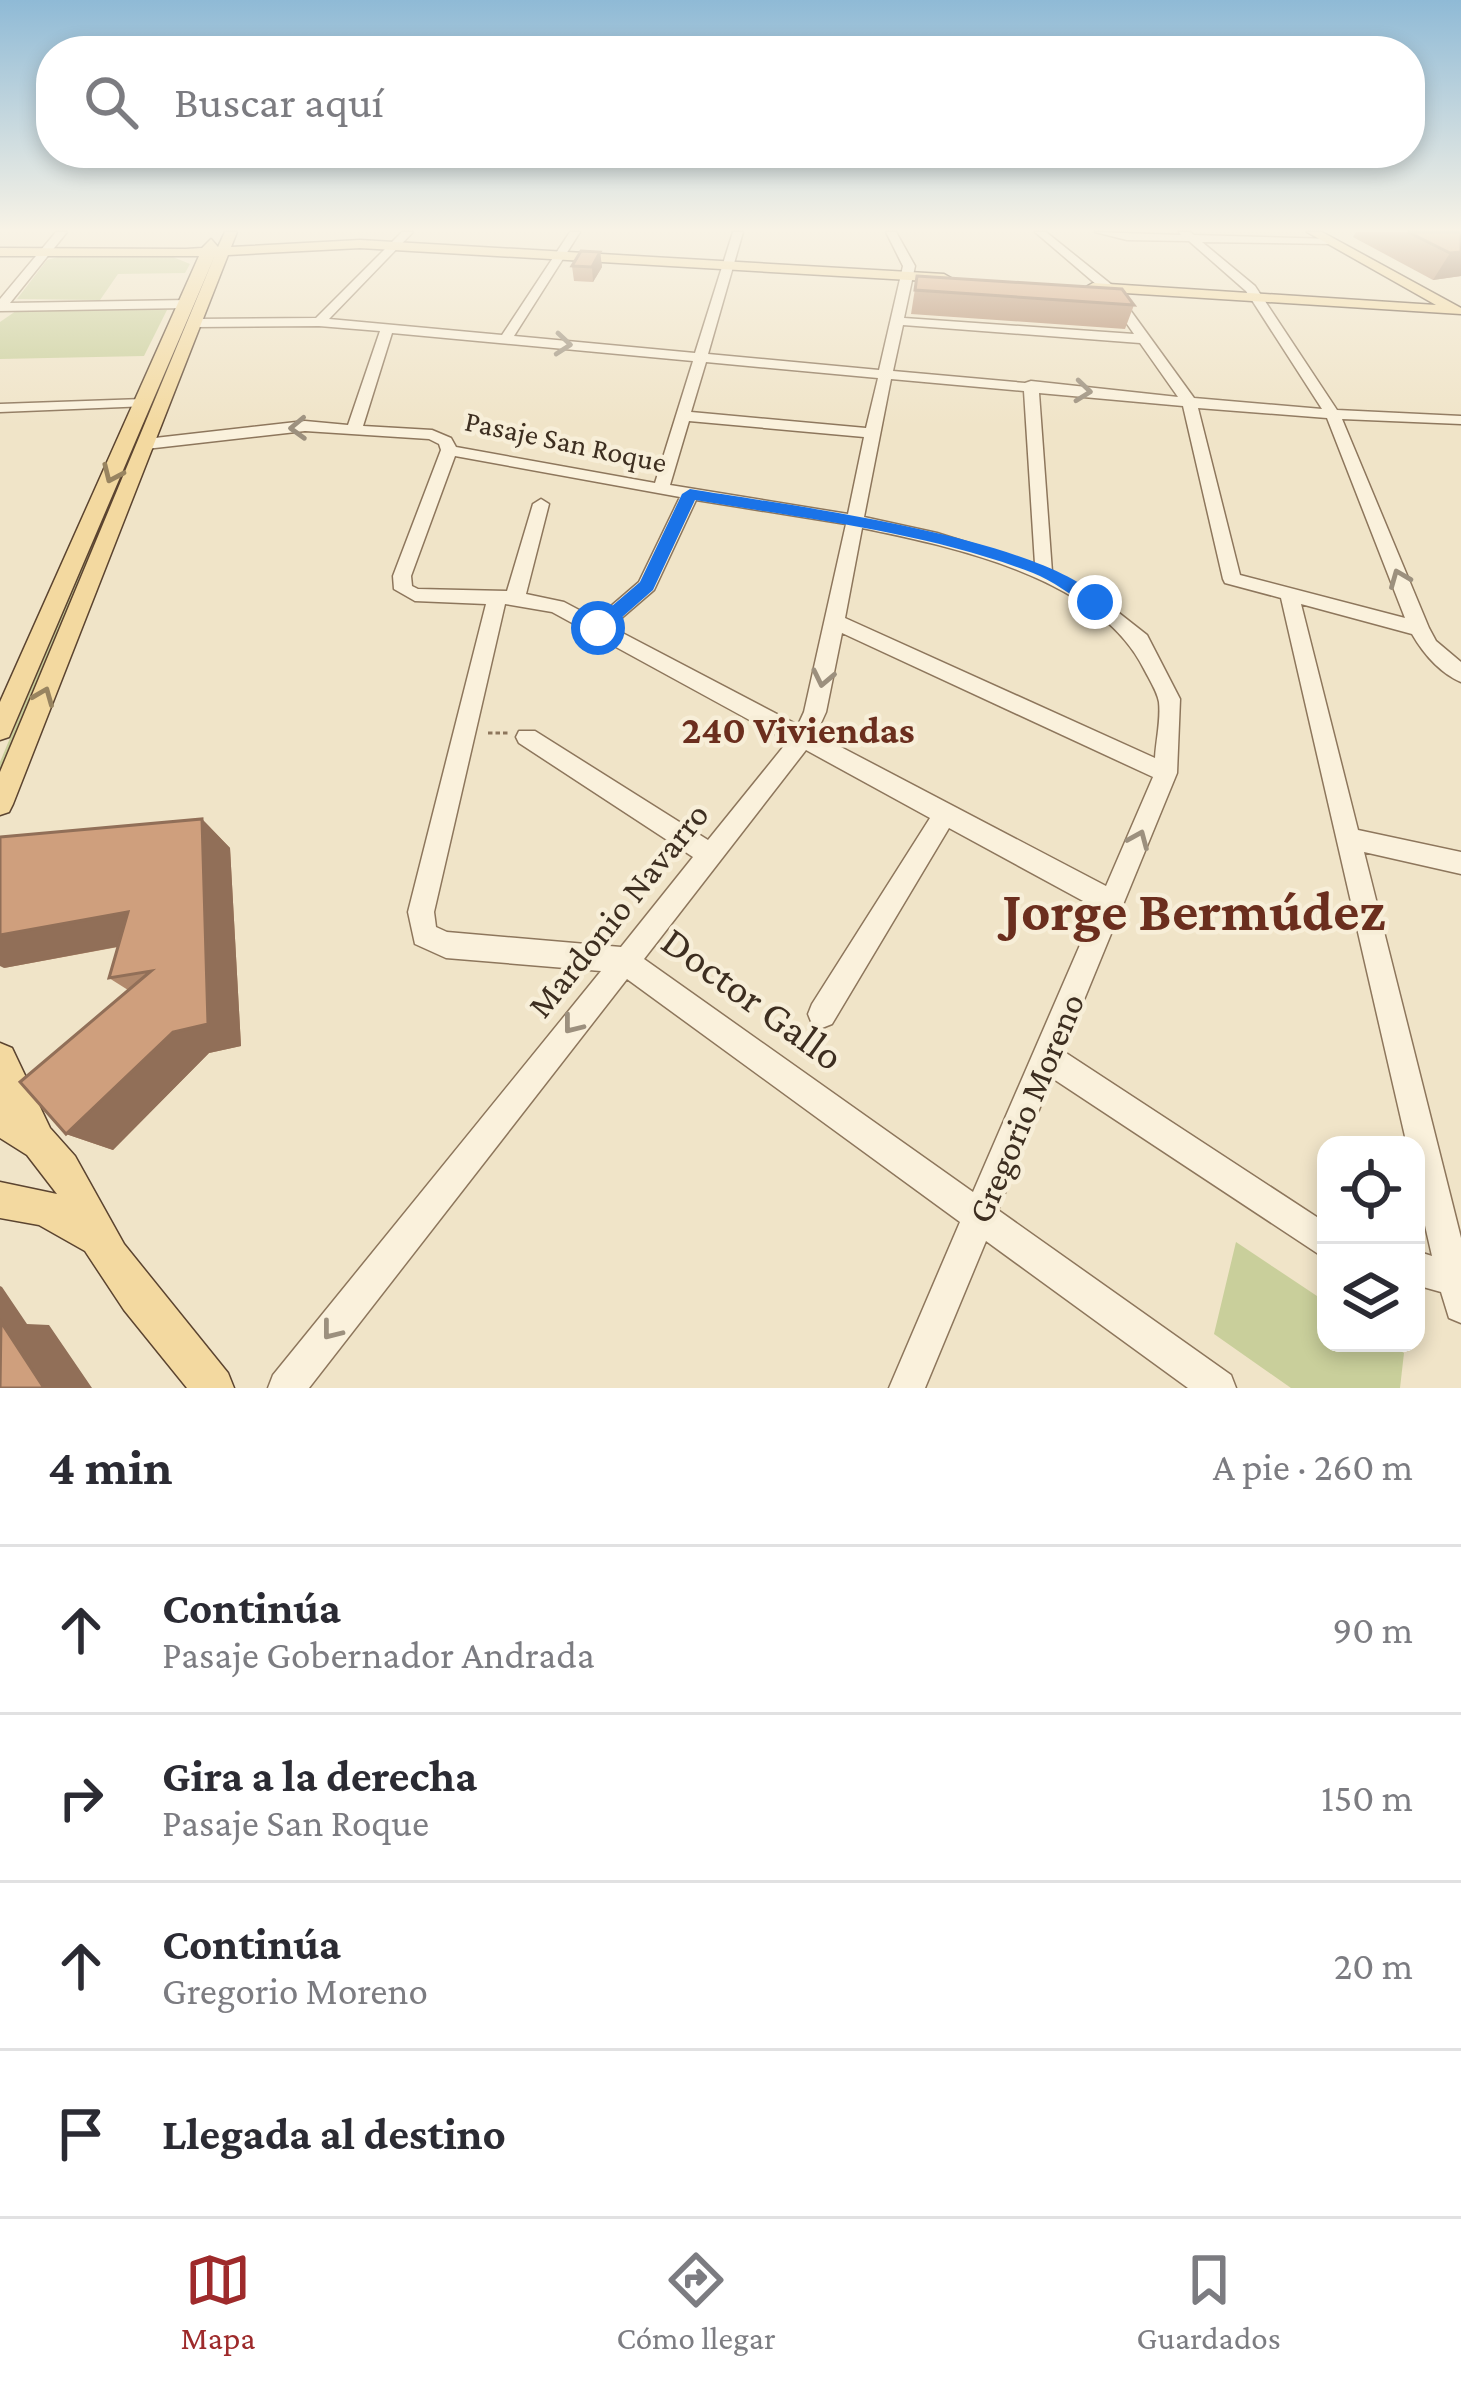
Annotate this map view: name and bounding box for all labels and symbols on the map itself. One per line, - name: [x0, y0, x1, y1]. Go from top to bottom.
- one-way arrow: [554, 330, 573, 356]
- one-way arrow: [1074, 378, 1093, 403]
- street label: Pasaje San Roque: [462, 403, 670, 479]
- one-way arrow: [288, 414, 307, 440]
- one-way arrow: [103, 462, 127, 484]
- one-way arrow: [1389, 569, 1413, 590]
- route end: [1068, 575, 1122, 629]
- route start: [571, 601, 625, 655]
- one-way arrow: [811, 667, 836, 687]
- one-way arrow: [30, 686, 54, 707]
- district label: 240 Viviendas: [681, 708, 915, 751]
- street label: Mardonio Navarro: [519, 795, 717, 1025]
- one-way arrow: [1124, 829, 1148, 851]
- district label: Jorge Bermúdez: [997, 879, 1386, 942]
- street label: Doctor Gallo: [653, 917, 853, 1079]
- street label: Gregorio Moreno: [960, 987, 1092, 1229]
- one-way arrow: [565, 1011, 586, 1033]
- one-way arrow: [324, 1318, 345, 1340]

